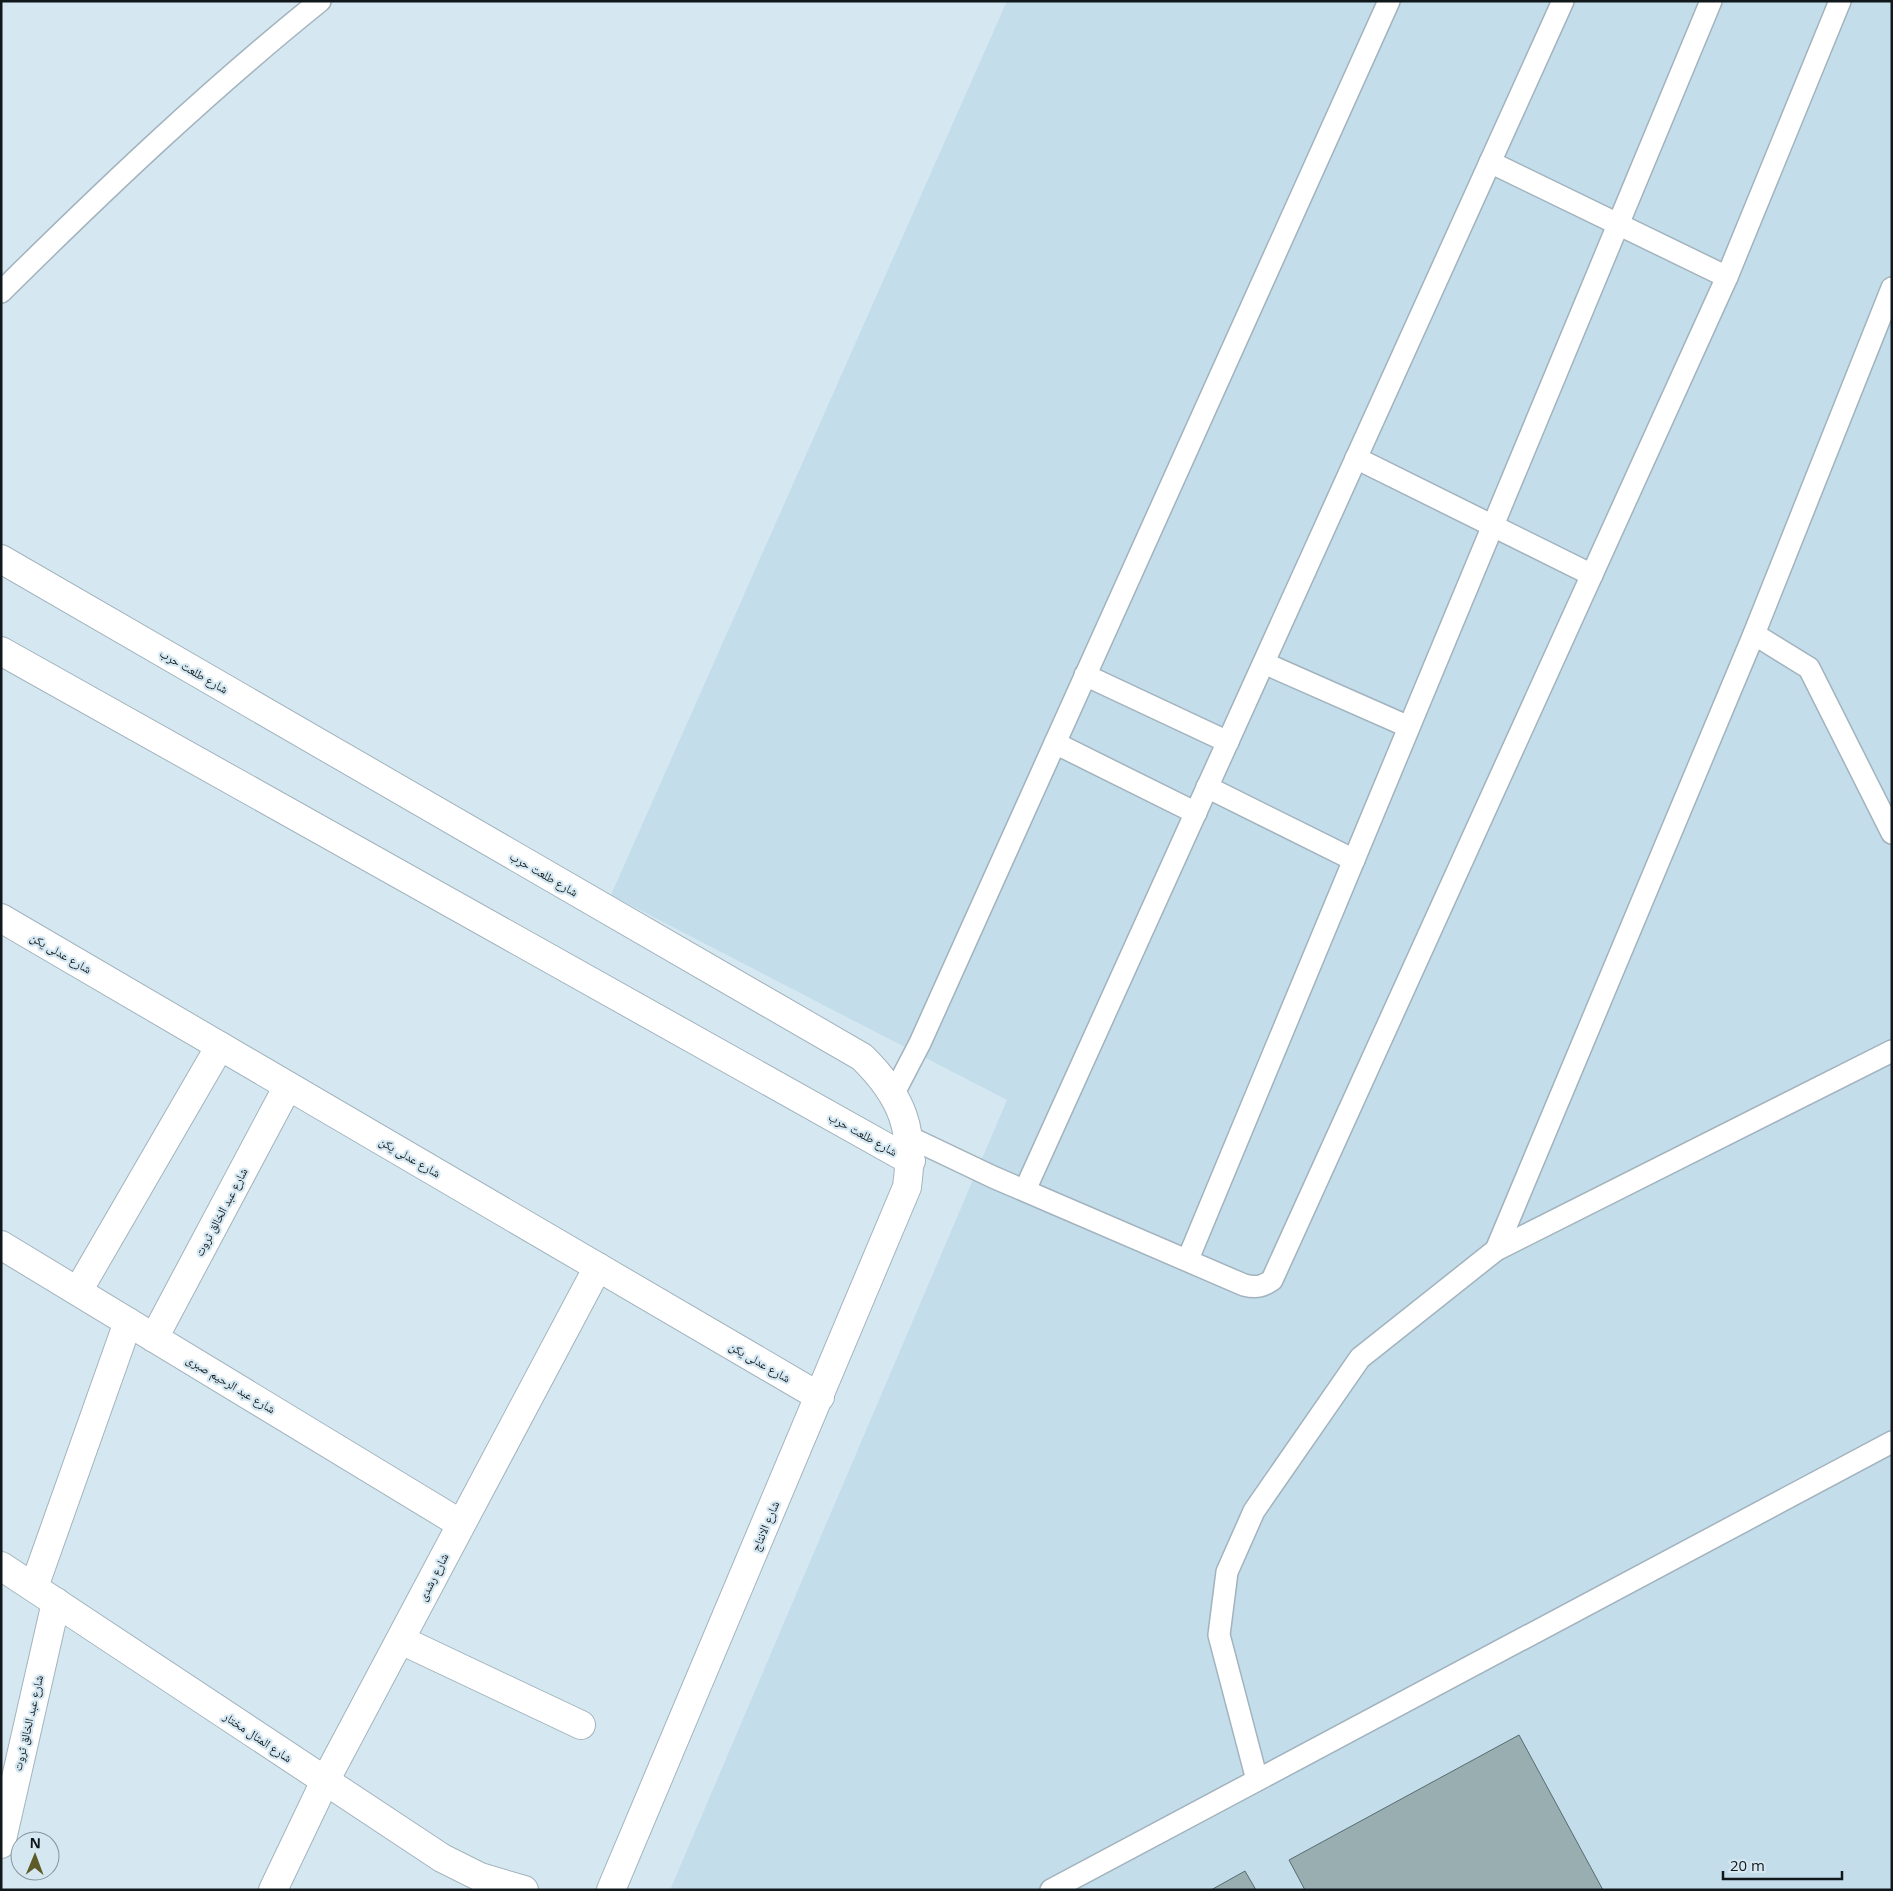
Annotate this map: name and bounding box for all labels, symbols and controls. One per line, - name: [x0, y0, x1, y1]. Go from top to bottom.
- street label: شارع طلعت حرب: [157, 645, 231, 698]
- street label: شارع طلعت حرب: [507, 848, 581, 901]
- street label: شارع عدلى يكن: [27, 929, 95, 977]
- street label: شارع طلعت حرب: [825, 1108, 901, 1160]
- street label: شارع عدلى يكن: [376, 1133, 444, 1181]
- street label: شارع عبد الخالق ثروت: [191, 1165, 252, 1259]
- street label: شارع عدلى يكن: [726, 1338, 794, 1386]
- street label: شارع عبد الرحيم صبرى: [183, 1351, 279, 1417]
- street label: شارع الانتاج: [747, 1498, 783, 1554]
- street label: شارع رشدى: [414, 1550, 452, 1604]
- street label: شارع عبد الخالق ثروت: [9, 1673, 47, 1773]
- street label: شارع المثال مختار: [220, 1707, 296, 1766]
- north arrow: [10, 1831, 60, 1881]
- text: N: [29, 1833, 41, 1852]
- scale bar: [1723, 1848, 1842, 1880]
- text: 20 m: [1730, 1855, 1765, 1875]

